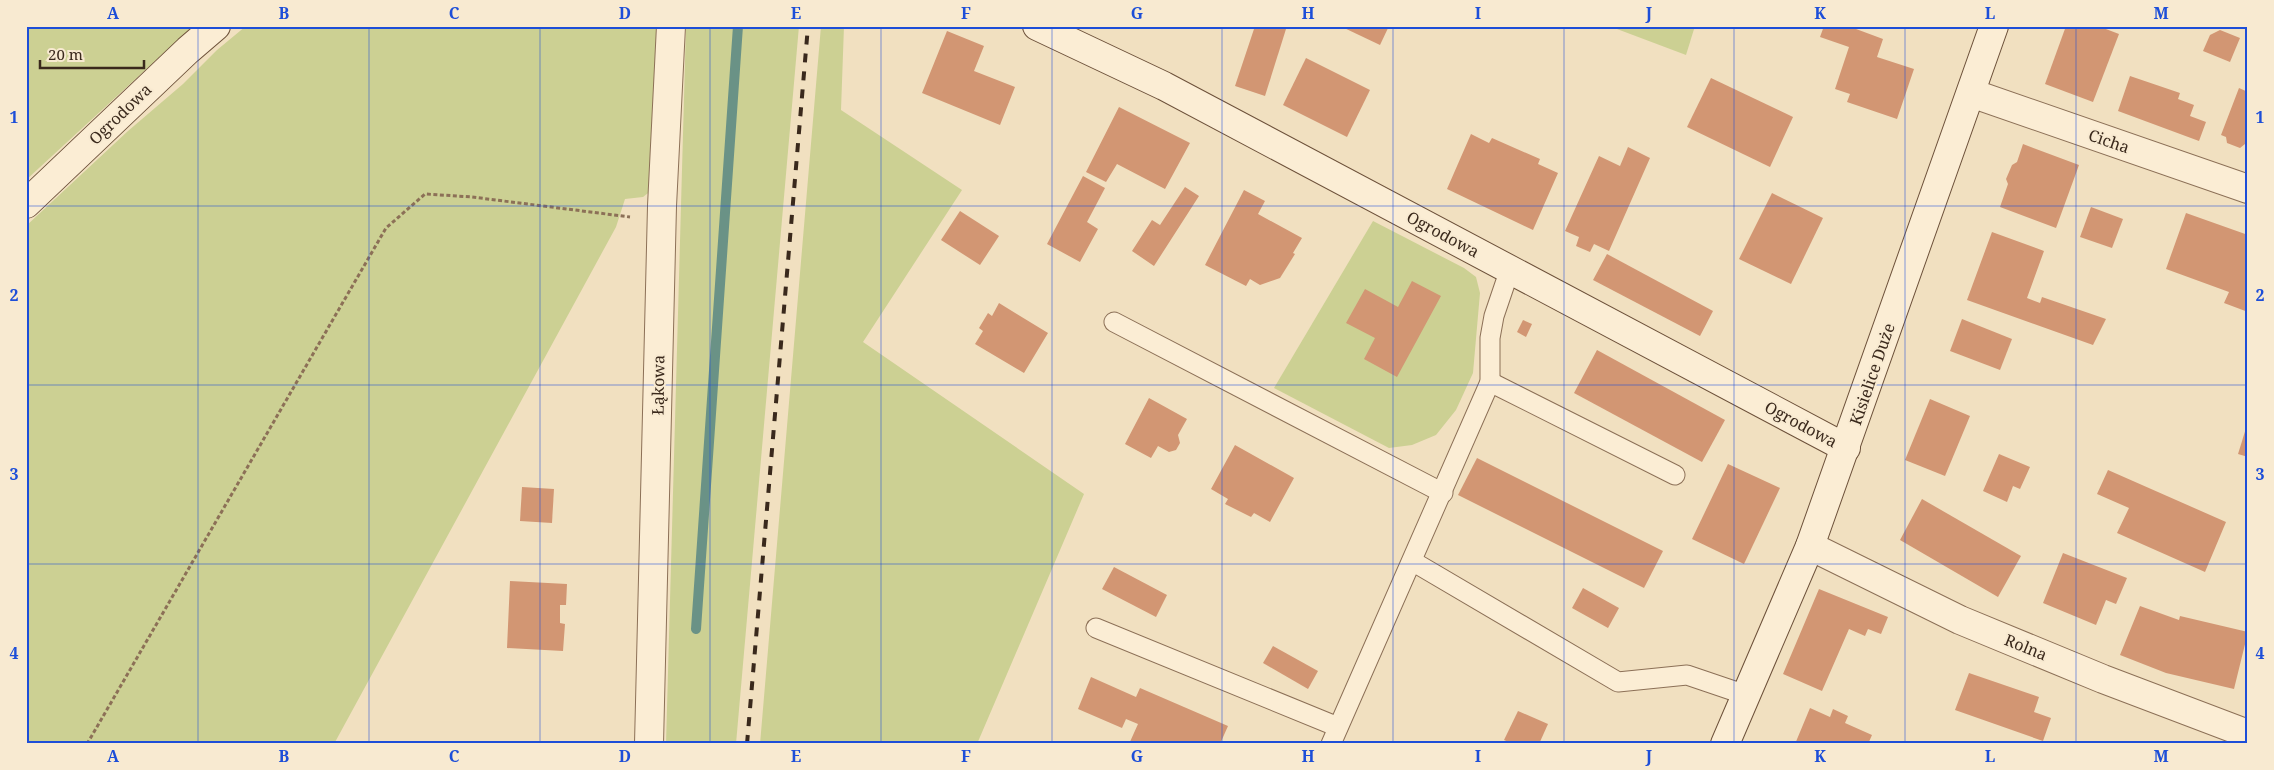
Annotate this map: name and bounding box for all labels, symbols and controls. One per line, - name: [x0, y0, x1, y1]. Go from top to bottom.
- text: A: [107, 2, 120, 24]
- text: B: [279, 2, 290, 24]
- text: C: [449, 2, 460, 24]
- text: D: [619, 2, 631, 24]
- text: E: [791, 2, 801, 24]
- text: F: [961, 2, 971, 24]
- text: G: [1131, 2, 1143, 24]
- text: H: [1301, 2, 1315, 24]
- text: I: [1475, 2, 1481, 24]
- text: J: [1645, 2, 1653, 24]
- text: K: [1814, 2, 1826, 24]
- text: L: [1985, 2, 1995, 24]
- text: M: [2153, 2, 2169, 24]
- scale bar: [40, 38, 144, 70]
- text: 20 m: [48, 44, 83, 64]
- street label: Ogrodowa: [84, 79, 156, 149]
- text: 1: [9, 106, 19, 128]
- text: 1: [2255, 106, 2265, 128]
- street label: Cicha: [2086, 124, 2132, 158]
- street label: Ogrodowa: [1403, 206, 1483, 262]
- text: 2: [9, 284, 19, 306]
- text: 2: [2255, 284, 2265, 306]
- street label: Kisielice Duże: [1844, 320, 1900, 428]
- street label: Łąkowa: [646, 355, 670, 415]
- street label: Ogrodowa: [1761, 396, 1841, 452]
- text: 3: [9, 463, 19, 485]
- text: 3: [2255, 463, 2265, 485]
- street label: Rolna: [2001, 629, 2051, 665]
- text: 4: [9, 642, 19, 664]
- text: 4: [2255, 642, 2265, 664]
- text: A: [107, 745, 120, 767]
- text: B: [279, 745, 290, 767]
- text: C: [449, 745, 460, 767]
- text: D: [619, 745, 631, 767]
- text: E: [791, 745, 801, 767]
- text: F: [961, 745, 971, 767]
- text: G: [1131, 745, 1143, 767]
- text: H: [1301, 745, 1315, 767]
- text: I: [1475, 745, 1481, 767]
- text: J: [1645, 745, 1653, 767]
- text: K: [1814, 745, 1826, 767]
- text: L: [1985, 745, 1995, 767]
- text: M: [2153, 745, 2169, 767]

